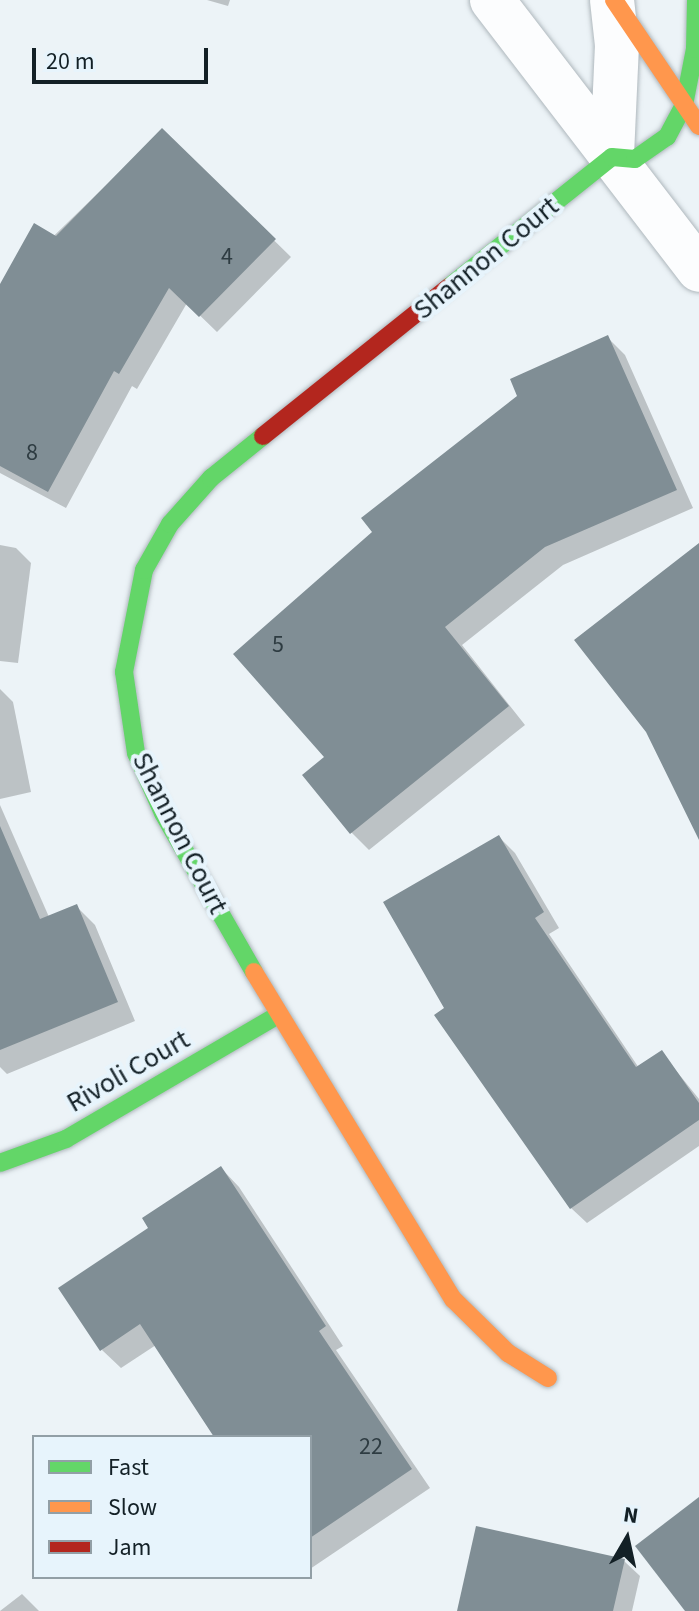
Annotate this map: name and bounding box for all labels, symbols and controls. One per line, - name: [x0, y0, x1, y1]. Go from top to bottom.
- scale bar: [36, 32, 212, 82]
- text: 20 m: [46, 44, 95, 79]
- street label: Shannon Court: [407, 189, 565, 327]
- house number: 4: [221, 243, 233, 271]
- house number: 8: [26, 439, 38, 467]
- house number: 5: [272, 631, 284, 659]
- street label: Shannon Court: [125, 747, 235, 919]
- street label: Rivoli Court: [61, 1022, 195, 1120]
- house number: 22: [359, 1433, 383, 1461]
- legend: [32, 1435, 312, 1579]
- text: Fast: [108, 1450, 149, 1485]
- text: Slow: [108, 1490, 157, 1525]
- text: N: [621, 1498, 640, 1532]
- north arrow: [587, 1499, 667, 1579]
- text: Jam: [108, 1530, 152, 1565]

